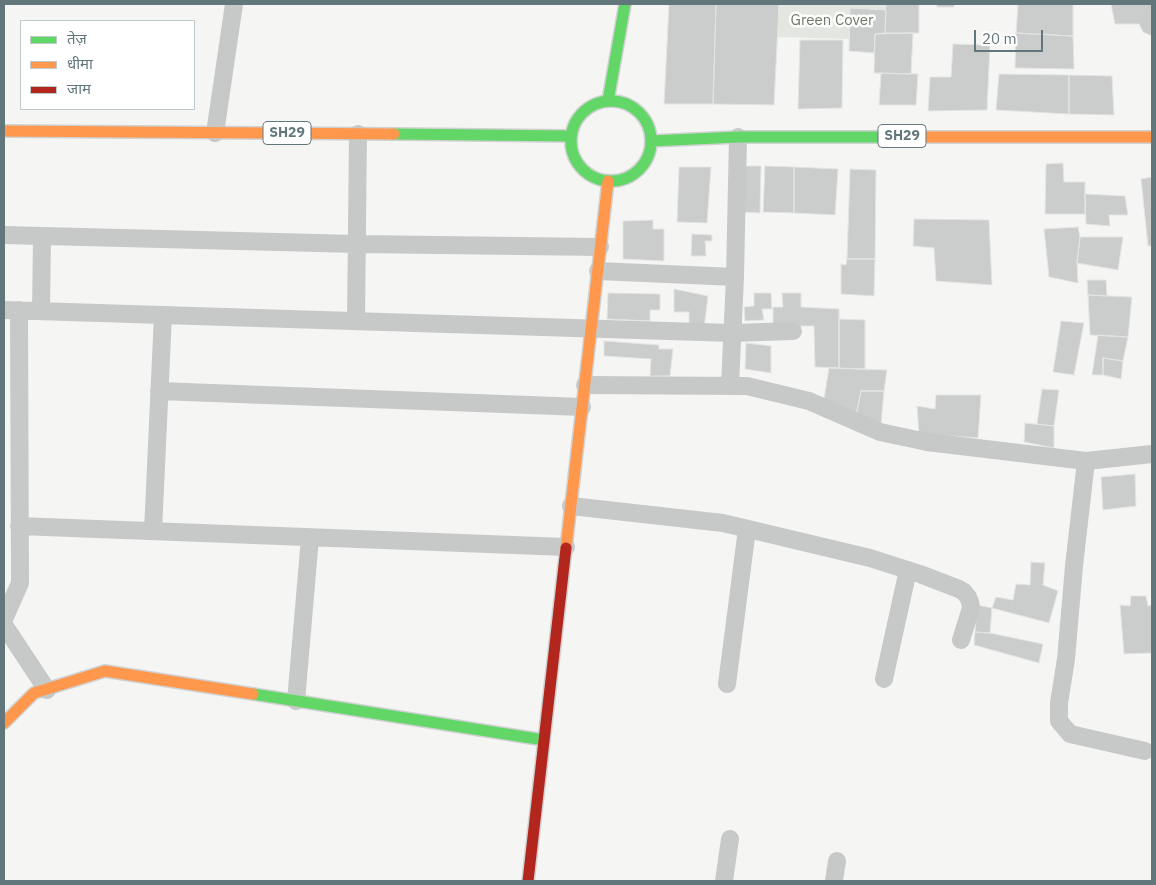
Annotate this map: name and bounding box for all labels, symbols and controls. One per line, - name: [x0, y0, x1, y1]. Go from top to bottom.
- park label: Green Cover: [791, 12, 873, 30]
- legend: [20, 20, 195, 110]
- scale bar: [976, 20, 1045, 52]
- text: तेज़: [67, 29, 87, 48]
- text: 20 m: [982, 29, 1017, 48]
- text: धीमा: [67, 54, 93, 73]
- text: जाम: [67, 79, 91, 98]
- road number: SH29: [263, 122, 311, 144]
- road number: SH29: [878, 124, 926, 148]

